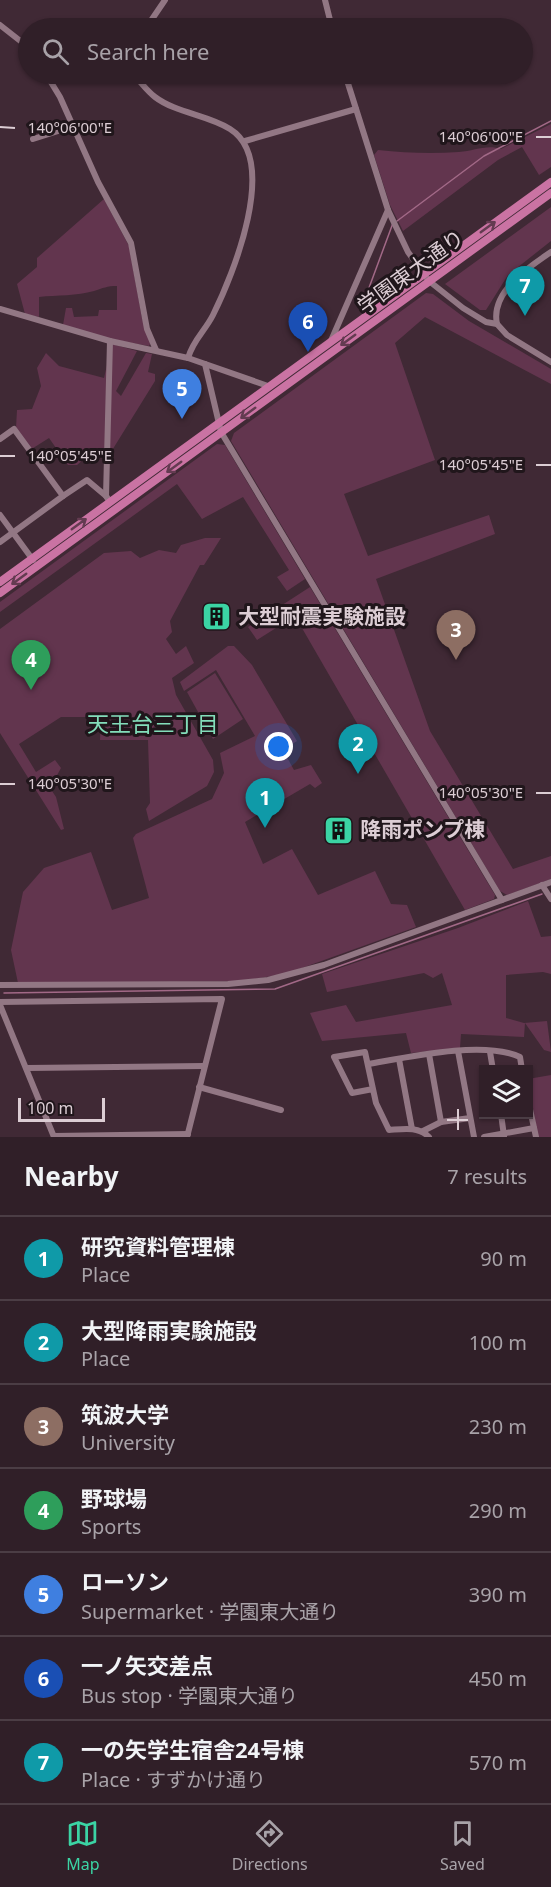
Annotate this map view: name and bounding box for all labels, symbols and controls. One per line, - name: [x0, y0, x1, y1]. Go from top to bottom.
- search box: [18, 18, 533, 84]
- icon: search: [39, 35, 72, 68]
- text: Search here: [87, 36, 209, 66]
- text: 140°06'00"E: [28, 117, 112, 137]
- text: 140°06'00"E: [439, 126, 523, 146]
- one-way arrow: [480, 221, 496, 233]
- street label: 学園東大通り: [351, 223, 470, 320]
- pin: 7: [506, 266, 544, 316]
- pin: 6: [288, 302, 328, 352]
- one-way arrow: [340, 334, 356, 346]
- pin: 5: [162, 370, 201, 419]
- one-way arrow: [240, 407, 256, 419]
- text: 140°05'45"E: [28, 445, 112, 465]
- text: 140°05'45"E: [439, 454, 523, 474]
- one-way arrow: [167, 460, 183, 473]
- one-way arrow: [71, 518, 87, 530]
- one-way arrow: [11, 573, 27, 585]
- building icon: 大型耐震実験施設: [201, 601, 233, 633]
- place label: 大型耐震実験施設: [238, 602, 406, 630]
- pin: 3: [436, 610, 476, 660]
- pin: 4: [12, 640, 51, 690]
- district label: 天王台三丁目: [87, 708, 219, 738]
- pin: 2: [338, 724, 378, 774]
- your location: [264, 732, 293, 761]
- text: 140°05'30"E: [28, 773, 112, 793]
- pin: 1: [246, 778, 284, 828]
- text: 140°05'30"E: [439, 782, 523, 802]
- building icon: 降雨ポンプ棟: [323, 814, 355, 846]
- place label: 降雨ポンプ棟: [360, 815, 485, 843]
- map controls: [479, 1065, 533, 1119]
- button: layers: [479, 1065, 533, 1119]
- scale bar: [18, 1095, 105, 1122]
- text: 100 m: [27, 1097, 74, 1119]
- text: Nearby: [24, 1158, 119, 1194]
- text: 7 results: [447, 1163, 527, 1190]
- text: 研究資料管理棟: [81, 1231, 235, 1261]
- text: 1: [38, 1245, 49, 1272]
- text: 90 m: [480, 1245, 527, 1272]
- text: Place: [81, 1261, 130, 1288]
- text: 大型降雨実験施設: [81, 1315, 257, 1345]
- text: 2: [38, 1329, 49, 1356]
- text: 100 m: [469, 1329, 527, 1356]
- text: Place: [81, 1345, 130, 1372]
- text: 筑波大学: [81, 1399, 169, 1429]
- text: 3: [38, 1413, 49, 1440]
- text: 230 m: [469, 1413, 527, 1440]
- text: University: [81, 1429, 175, 1456]
- text: 野球場: [81, 1483, 147, 1513]
- text: 4: [38, 1497, 49, 1524]
- text: 290 m: [469, 1497, 527, 1524]
- text: Sports: [81, 1513, 141, 1540]
- text: ローソン: [81, 1566, 169, 1596]
- text: 5: [38, 1581, 49, 1608]
- text: 390 m: [469, 1581, 527, 1608]
- text: Supermarket · 学園東大通り: [81, 1598, 339, 1625]
- text: 一ノ矢交差点: [81, 1650, 213, 1680]
- text: 6: [38, 1665, 49, 1692]
- text: 450 m: [469, 1665, 527, 1692]
- text: Bus stop · 学園東大通り: [81, 1682, 298, 1709]
- text: 一の矢学生宿舎24号棟: [81, 1734, 304, 1764]
- text: 7: [38, 1749, 49, 1776]
- text: 570 m: [469, 1749, 527, 1776]
- text: Place · すずかけ通り: [81, 1766, 266, 1793]
- tab: Map: [66, 1817, 99, 1875]
- tab: Directions: [232, 1817, 308, 1875]
- tab: Saved: [440, 1817, 485, 1875]

